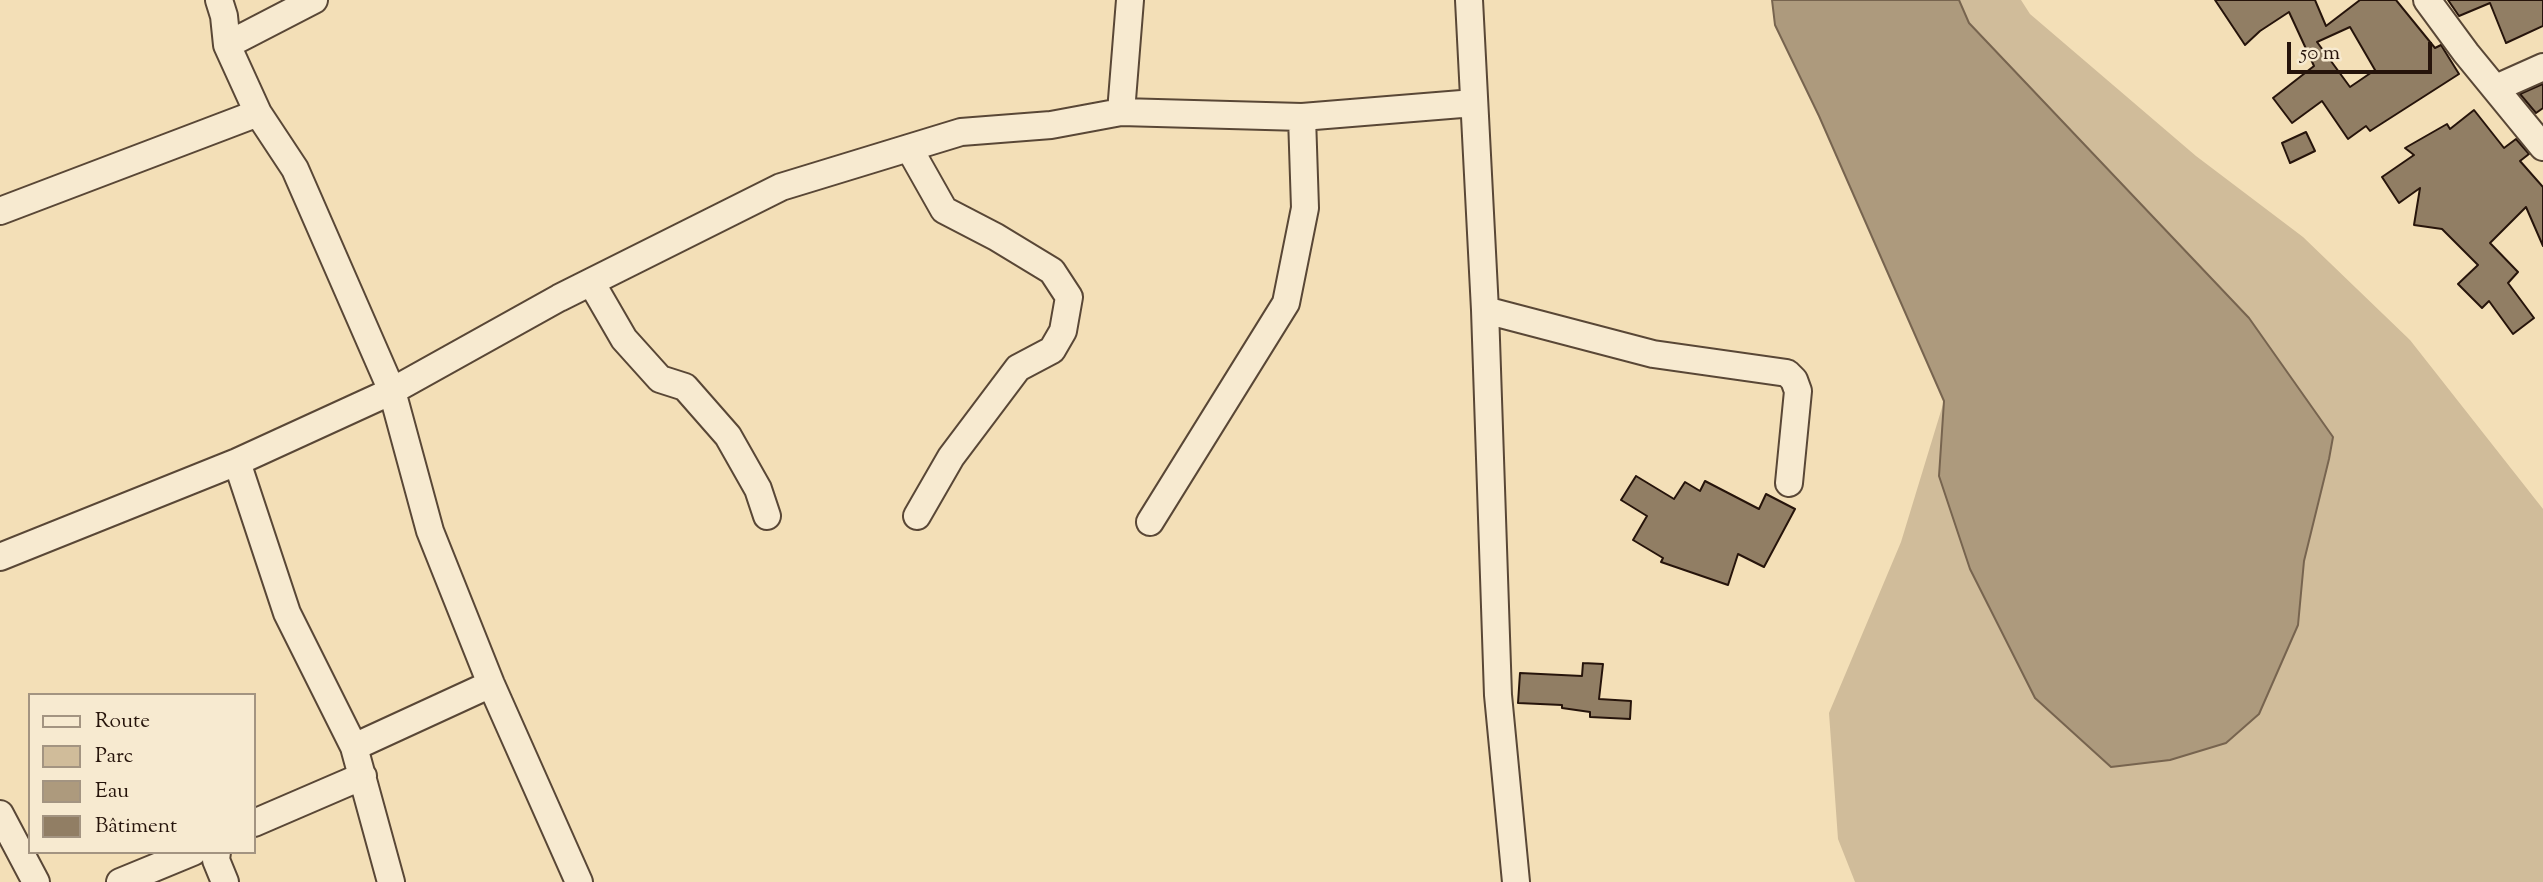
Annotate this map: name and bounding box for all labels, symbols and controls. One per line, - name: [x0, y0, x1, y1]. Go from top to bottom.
- scale bar: [2291, 28, 2436, 72]
- text: 50 m: [2300, 39, 2340, 69]
- legend: [28, 693, 256, 854]
- text: Route: [95, 707, 150, 737]
- text: Parc: [95, 742, 133, 772]
- text: Eau: [95, 777, 129, 807]
- text: Bâtiment: [95, 812, 177, 842]

